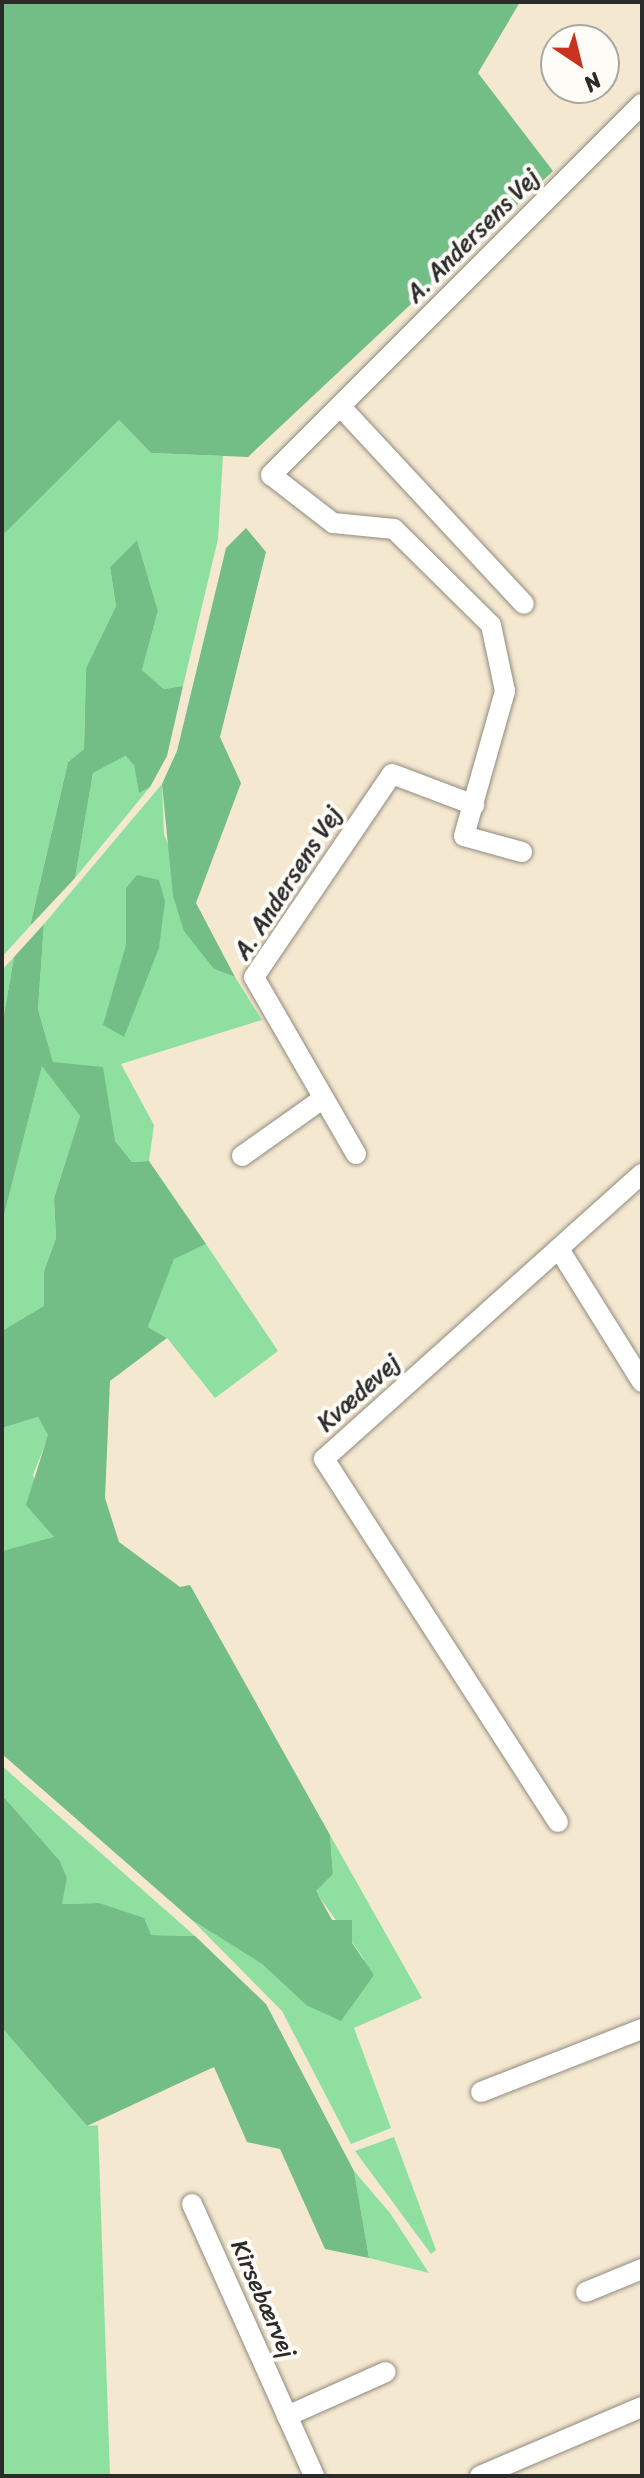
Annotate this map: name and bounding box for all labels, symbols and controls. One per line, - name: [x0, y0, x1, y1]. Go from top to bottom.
- north arrow: [540, 24, 620, 104]
- text: N: [575, 62, 610, 103]
- street label: A. Andersens Vej: [400, 163, 546, 309]
- street label: A. Andersens Vej: [228, 801, 348, 965]
- street label: Kvædevej: [312, 1348, 406, 1438]
- street label: Kirsebærvej: [224, 2235, 302, 2363]

